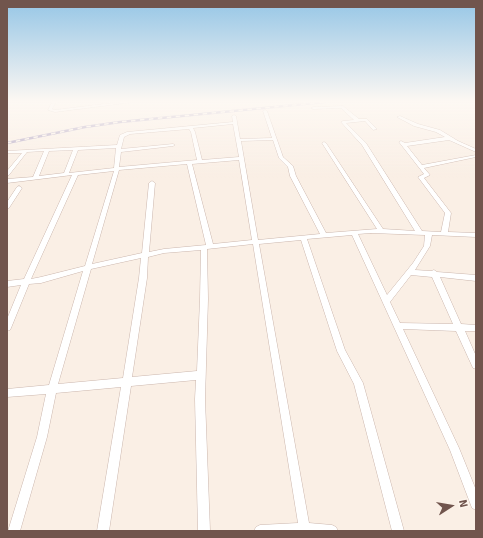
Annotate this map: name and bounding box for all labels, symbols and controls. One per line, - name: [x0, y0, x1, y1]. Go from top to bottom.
- north arrow: [431, 486, 471, 526]
- text: N: [456, 498, 470, 508]

